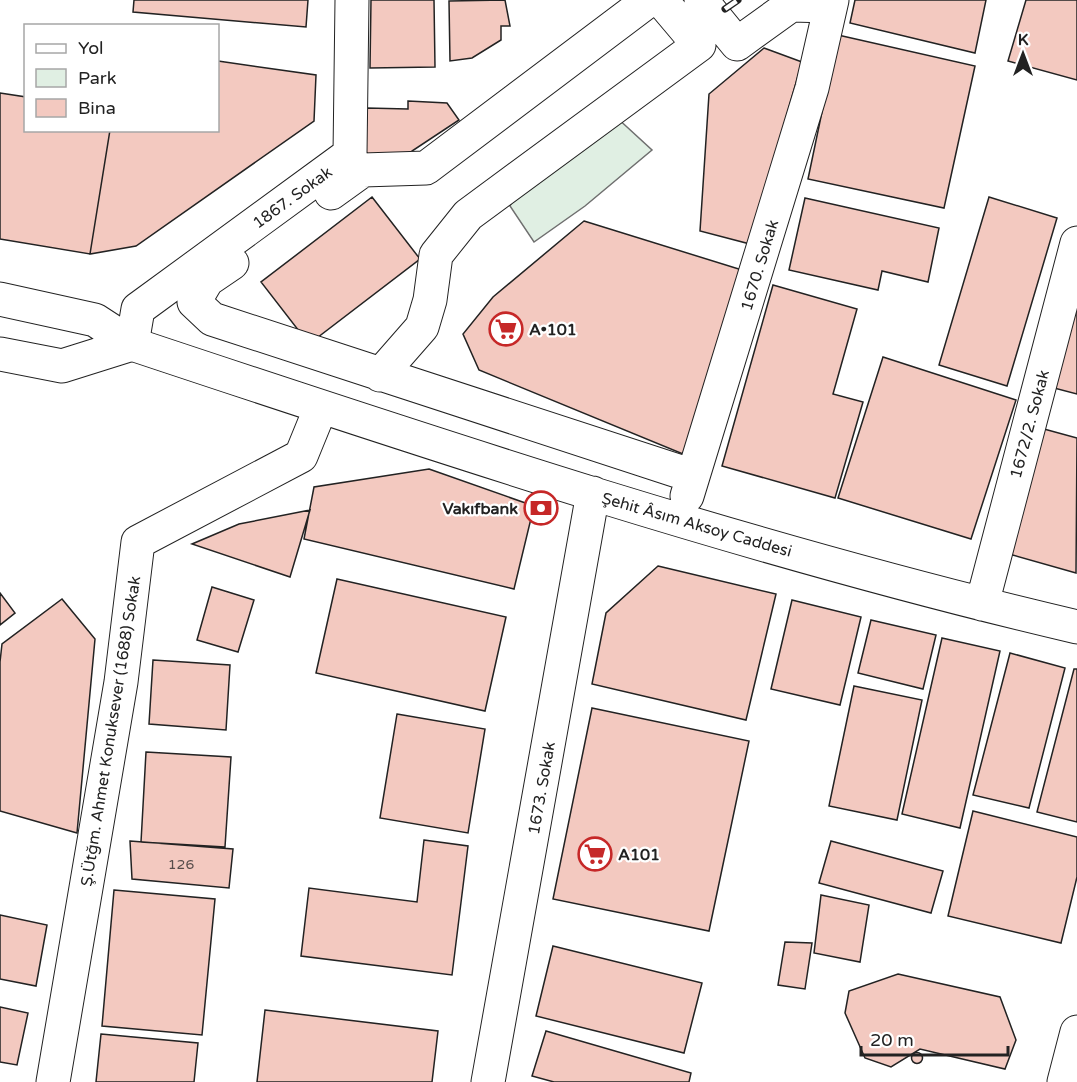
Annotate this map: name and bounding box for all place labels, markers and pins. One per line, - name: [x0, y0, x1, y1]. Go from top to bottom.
- supermarket icon: A•101: [488, 311, 524, 347]
- place label: A•101: [529, 320, 577, 340]
- bank icon: Vakıfbank: [523, 490, 559, 526]
- place label: Vakıfbank: [442, 499, 518, 519]
- supermarket icon: A101: [577, 836, 613, 872]
- place label: A101: [618, 845, 660, 865]

